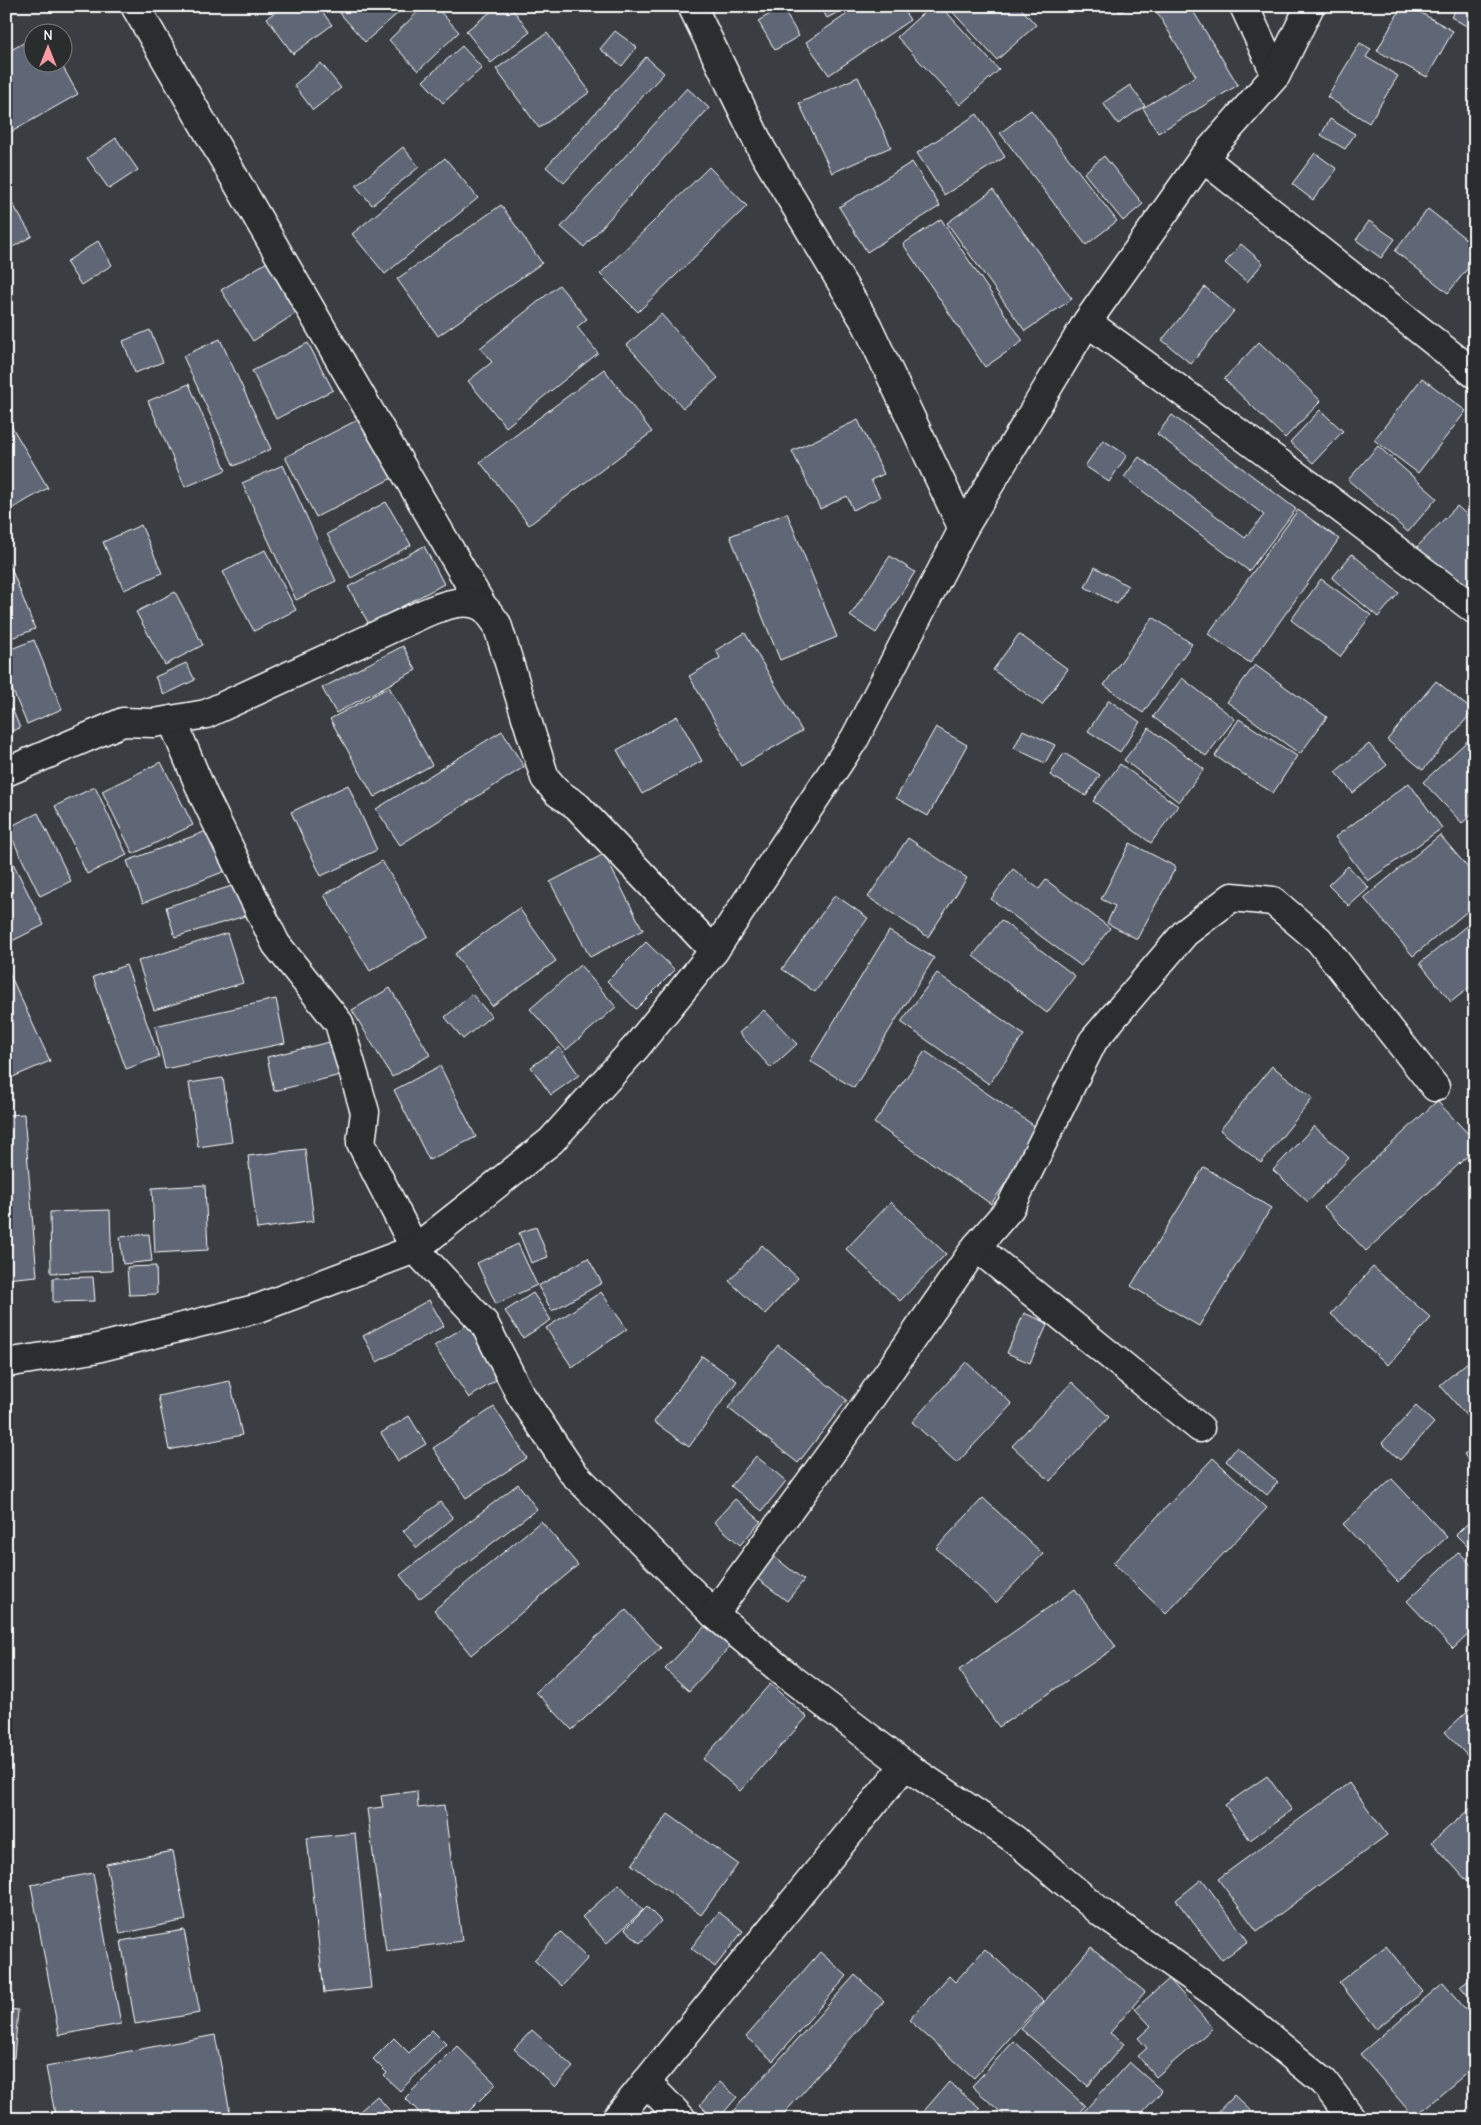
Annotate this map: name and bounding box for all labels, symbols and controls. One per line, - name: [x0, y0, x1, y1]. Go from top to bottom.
- north arrow: [22, 22, 72, 72]
- text: N: [43, 27, 53, 44]

